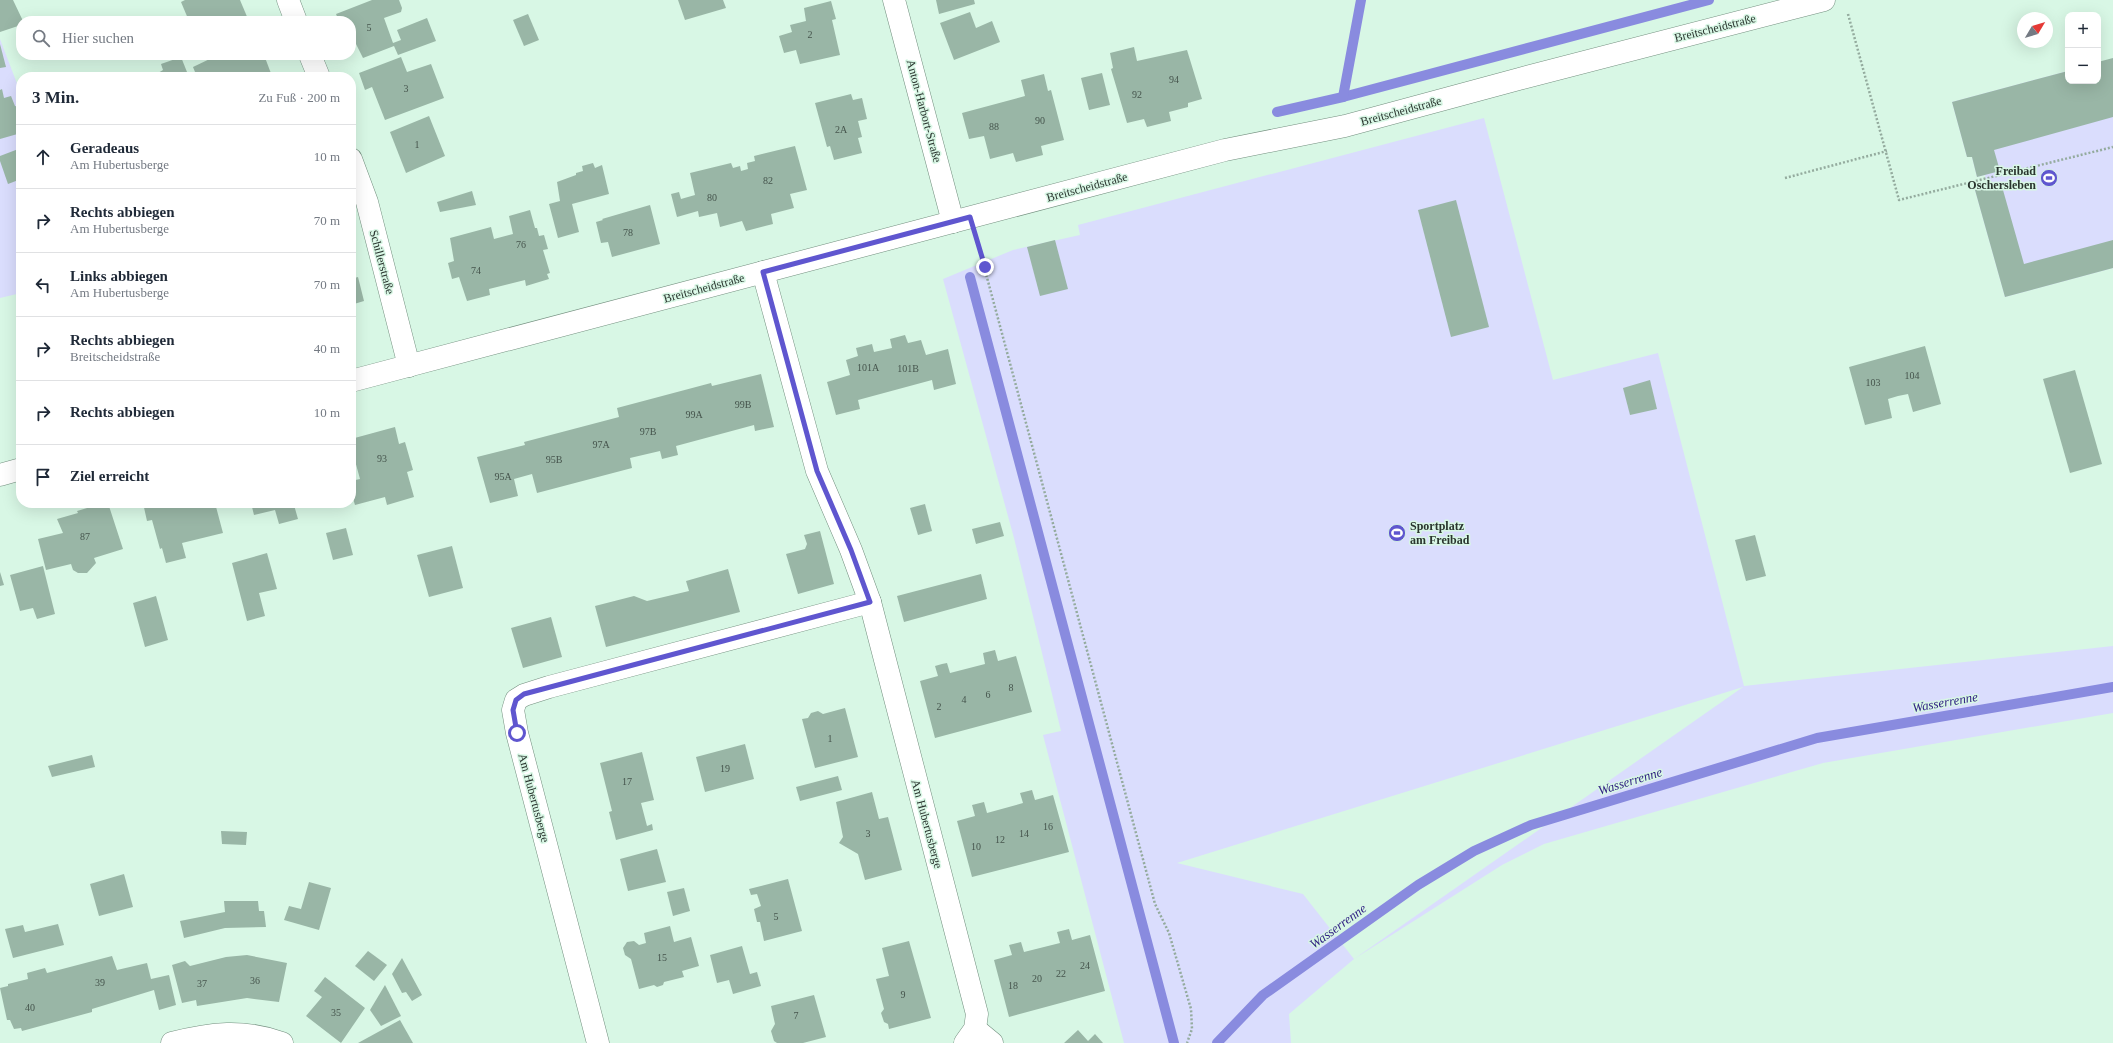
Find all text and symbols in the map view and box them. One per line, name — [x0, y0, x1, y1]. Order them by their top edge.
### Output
street label: Breitscheidstraße — [1673, 11, 1757, 45]
north arrow — [2017, 12, 2053, 48]
map controls — [2065, 12, 2101, 84]
button: + — [2065, 12, 2101, 48]
search box — [16, 16, 356, 60]
house number: 5 — [367, 22, 372, 33]
icon: search — [30, 27, 52, 49]
house number: 2 — [808, 29, 813, 40]
text: Hier suchen — [62, 30, 134, 46]
button: − — [2065, 48, 2101, 84]
street label: Anton-Harbort-Straße — [904, 58, 944, 164]
house number: 94 — [1169, 74, 1179, 85]
house number: 3 — [404, 83, 409, 94]
text: 3 Min. — [32, 88, 79, 107]
house number: 92 — [1132, 89, 1142, 100]
text: Zu Fuß · 200 m — [258, 90, 340, 105]
street label: Breitscheidstraße — [1359, 93, 1443, 129]
house number: 90 — [1035, 115, 1045, 126]
house number: 88 — [989, 121, 999, 132]
house number: 2A — [835, 124, 848, 135]
house number: 1 — [415, 139, 420, 150]
text: Geradeaus — [70, 140, 139, 156]
icon: ahead — [32, 146, 54, 168]
text: 10 m — [314, 149, 340, 164]
text: Am Hubertusberge — [70, 157, 169, 172]
place label: Freibad Oschersleben — [1967, 164, 2036, 192]
sports icon: Freibad Oschersleben — [2039, 168, 2059, 188]
street label: Breitscheidstraße — [1045, 169, 1129, 205]
house number: 82 — [763, 175, 773, 186]
house number: 80 — [707, 192, 717, 203]
text: Rechts abbiegen — [70, 204, 175, 220]
icon: right — [32, 210, 54, 232]
text: 70 m — [314, 213, 340, 228]
text: Am Hubertusberge — [70, 221, 169, 236]
house number: 78 — [623, 227, 633, 238]
street label: Schillerstraße — [367, 228, 397, 296]
house number: 76 — [516, 239, 526, 250]
route end — [976, 258, 994, 276]
house number: 74 — [471, 265, 481, 276]
text: Links abbiegen — [70, 268, 168, 284]
street label: Breitscheidstraße — [662, 270, 746, 306]
icon: left — [32, 274, 54, 296]
text: 70 m — [314, 277, 340, 292]
text: Am Hubertusberge — [70, 285, 169, 300]
text: Rechts abbiegen — [70, 332, 175, 348]
icon: right — [32, 338, 54, 360]
text: 40 m — [314, 341, 340, 356]
text: Breitscheidstraße — [70, 349, 160, 364]
house number: 101A — [857, 362, 880, 373]
house number: 101B — [897, 363, 919, 374]
house number: 104 — [1905, 370, 1920, 381]
house number: 103 — [1866, 377, 1881, 388]
house number: 99B — [735, 399, 752, 410]
icon: right — [32, 402, 54, 424]
text: Rechts abbiegen — [70, 404, 175, 420]
text: 10 m — [314, 405, 340, 420]
house number: 99A — [685, 409, 703, 420]
house number: 97B — [640, 426, 657, 437]
house number: 97A — [592, 439, 610, 450]
house number: 93 — [377, 453, 387, 464]
house number: 95B — [546, 454, 563, 465]
icon: arrive — [32, 466, 54, 488]
text: Ziel erreicht — [70, 468, 149, 484]
house number: 95A — [494, 471, 512, 482]
place label: Sportplatz am Freibad — [1410, 519, 1470, 547]
sports icon: Sportplatz am Freibad — [1387, 523, 1407, 543]
house number: 87 — [80, 531, 90, 542]
house number: 8 — [1009, 682, 1014, 693]
house number: 6 — [986, 689, 991, 700]
water label: Wasserrenne — [1911, 689, 1979, 715]
house number: 4 — [962, 694, 967, 705]
house number: 2 — [937, 701, 942, 712]
route start — [508, 724, 526, 742]
house number: 1 — [828, 733, 833, 744]
street label: Am Hubertusberge — [515, 752, 553, 844]
house number: 19 — [720, 763, 730, 774]
water label: Wasserrenne — [1596, 764, 1664, 798]
house number: 17 — [622, 776, 632, 787]
street label: Am Hubertusberge — [908, 778, 946, 870]
house number: 16 — [1043, 821, 1053, 832]
house number: 3 — [866, 828, 871, 839]
house number: 14 — [1019, 828, 1029, 839]
house number: 12 — [995, 834, 1005, 845]
house number: 10 — [971, 841, 981, 852]
water label: Wasserrenne — [1307, 900, 1369, 952]
house number: 5 — [774, 911, 779, 922]
house number: 15 — [657, 952, 667, 963]
house number: 24 — [1080, 960, 1090, 971]
house number: 22 — [1056, 968, 1066, 979]
house number: 20 — [1032, 973, 1042, 984]
house number: 36 — [250, 975, 260, 986]
house number: 39 — [95, 977, 105, 988]
house number: 37 — [197, 978, 207, 989]
house number: 18 — [1008, 980, 1018, 991]
house number: 9 — [901, 989, 906, 1000]
house number: 40 — [25, 1002, 35, 1013]
house number: 35 — [331, 1007, 341, 1018]
house number: 7 — [794, 1010, 799, 1021]

